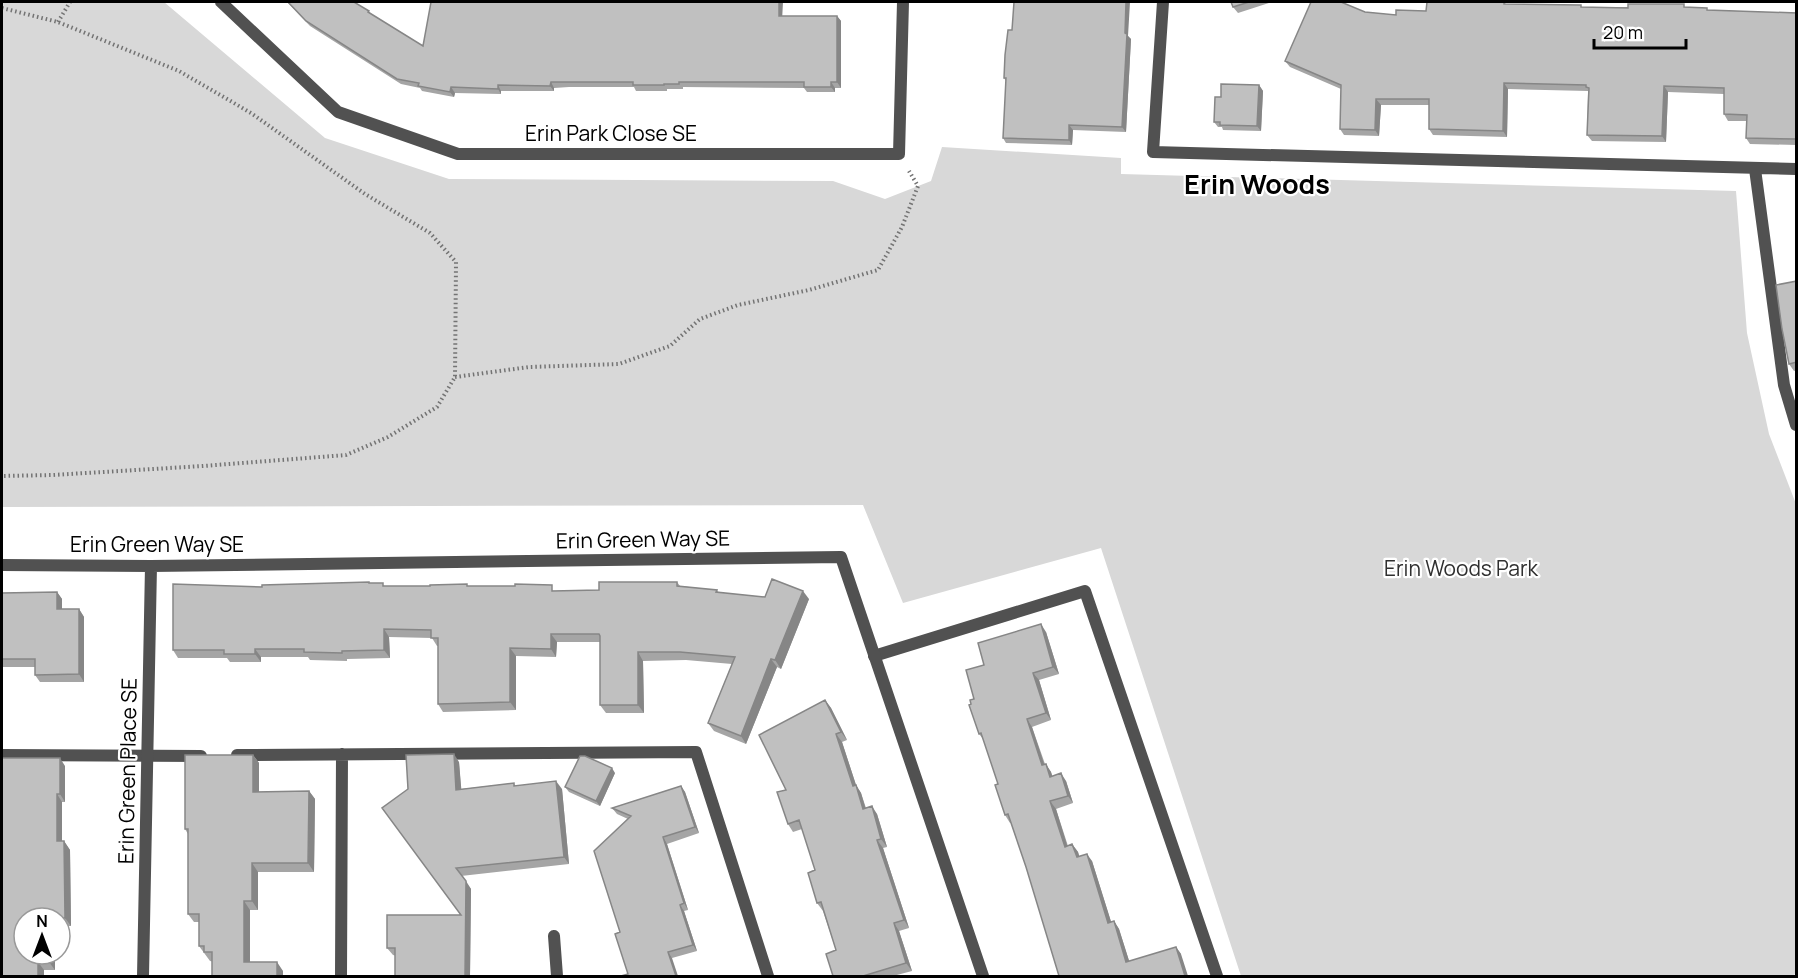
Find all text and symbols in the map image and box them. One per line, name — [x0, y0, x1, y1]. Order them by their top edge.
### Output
scale bar — [1594, 12, 1686, 50]
text: 20 m — [1603, 20, 1643, 44]
street label: Erin Park Close SE — [525, 119, 697, 147]
district label: Erin Woods — [1184, 165, 1330, 202]
street label: Erin Green Way SE — [556, 523, 730, 555]
street label: Erin Green Way SE — [70, 530, 244, 558]
park label: Erin Woods Park — [1384, 554, 1539, 582]
street label: Erin Green Place SE — [111, 678, 143, 864]
north arrow — [12, 906, 72, 966]
text: N — [36, 910, 48, 932]

